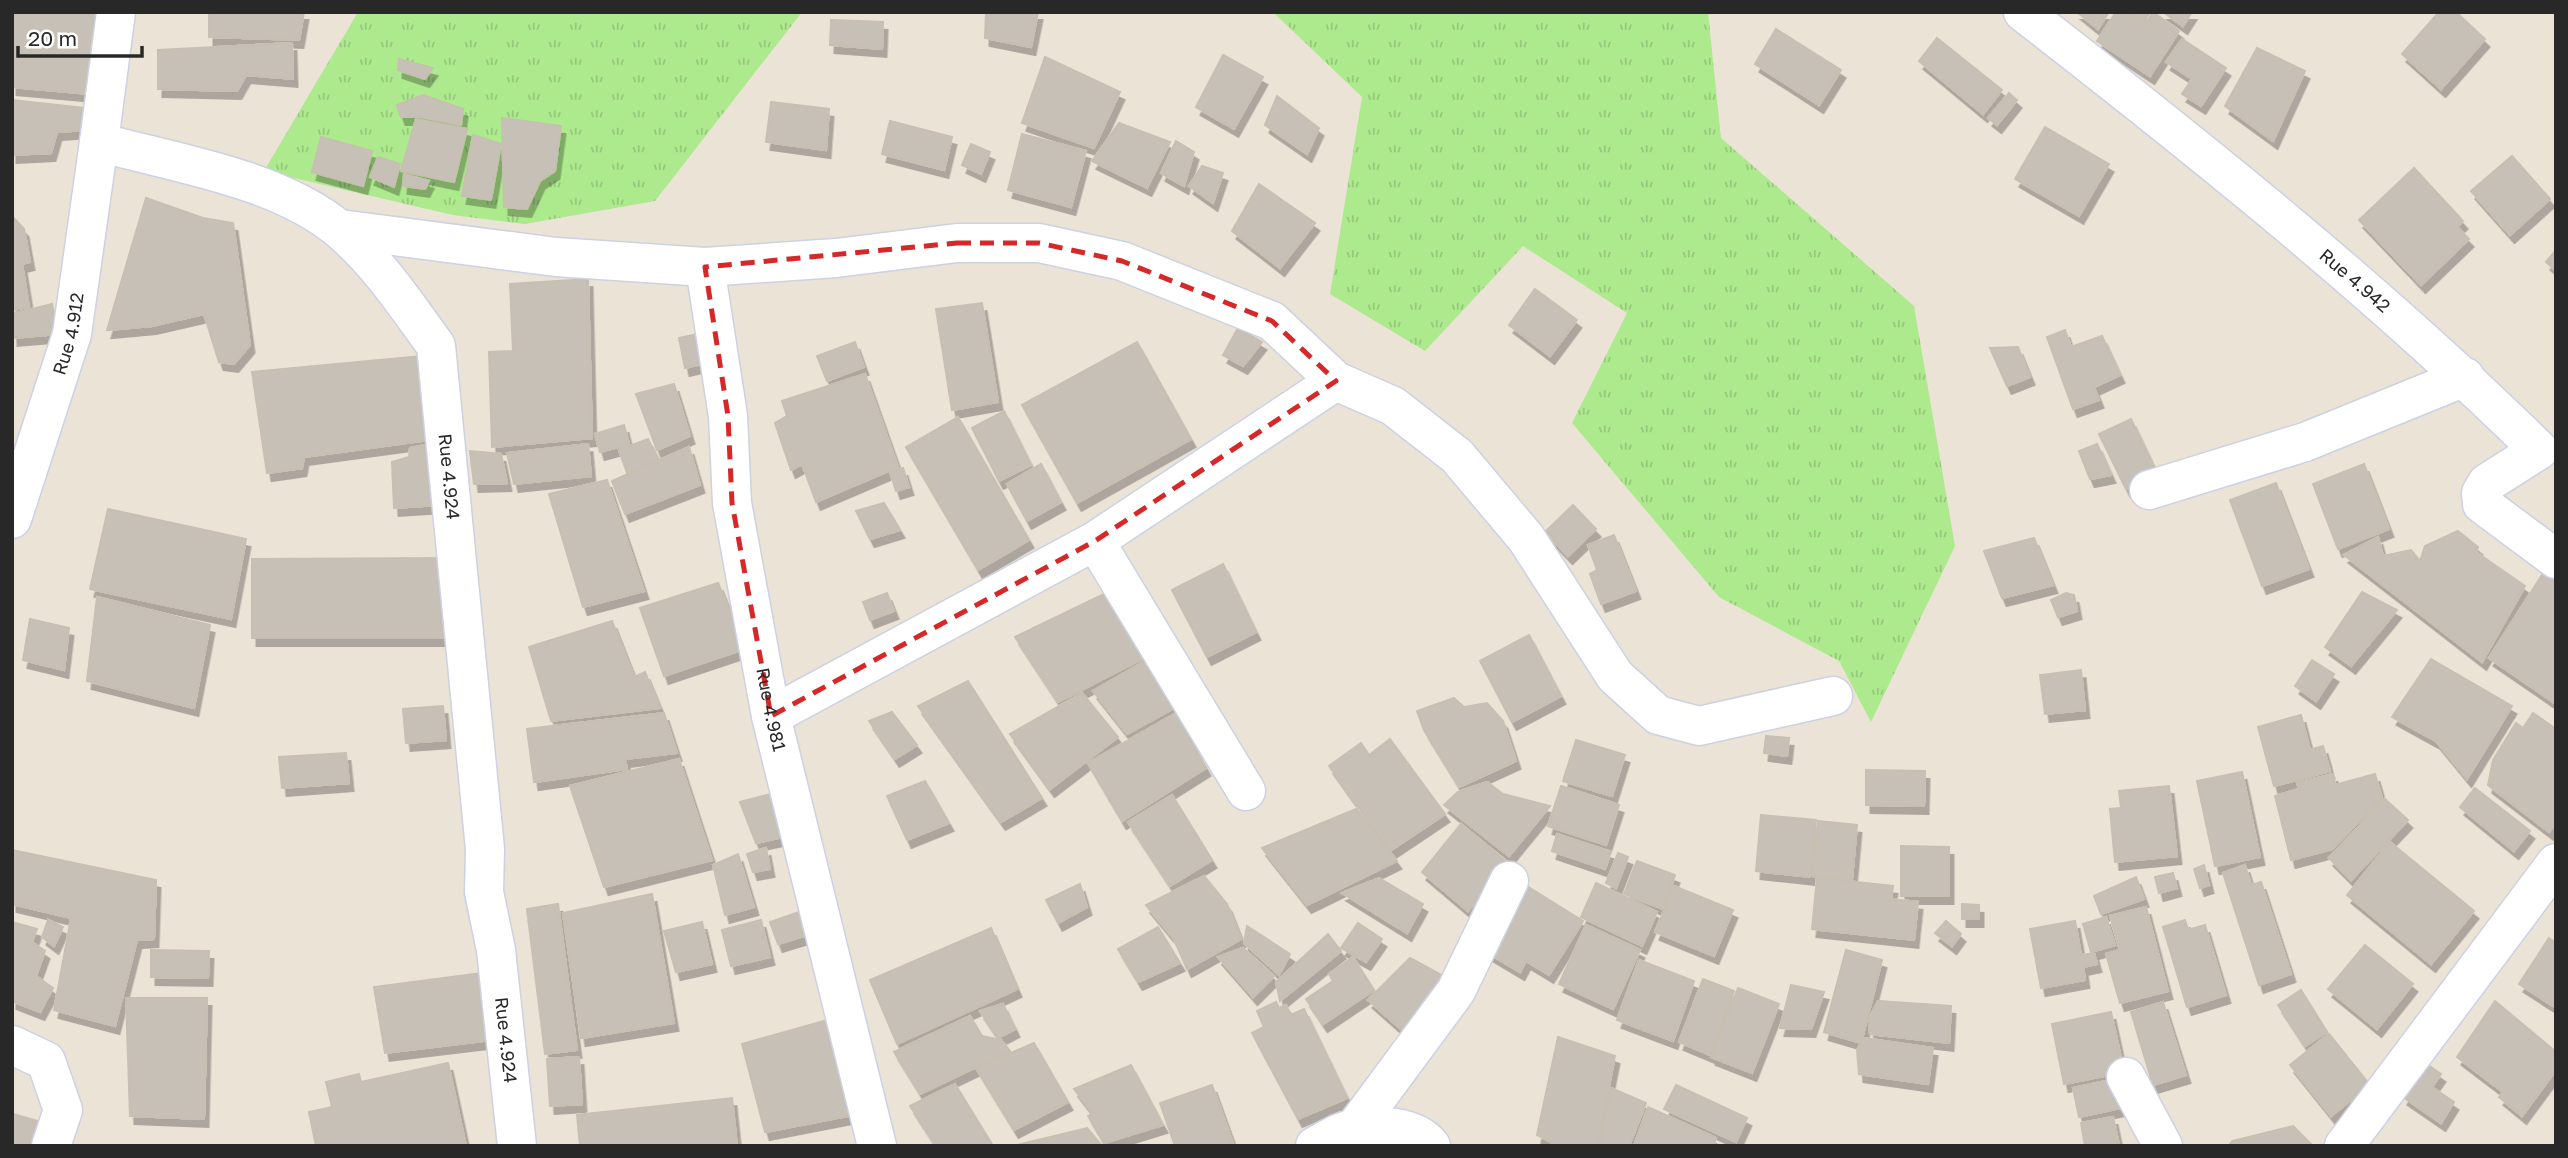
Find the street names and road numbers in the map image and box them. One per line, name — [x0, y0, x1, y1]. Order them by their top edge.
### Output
street label: Rue 4.942 — [2315, 244, 2395, 317]
street label: Rue 4.912 — [47, 291, 88, 378]
street label: Rue 4.924 — [435, 432, 465, 521]
street label: Rue 4.981 — [752, 666, 791, 754]
street label: Rue 4.924 — [491, 996, 522, 1084]

